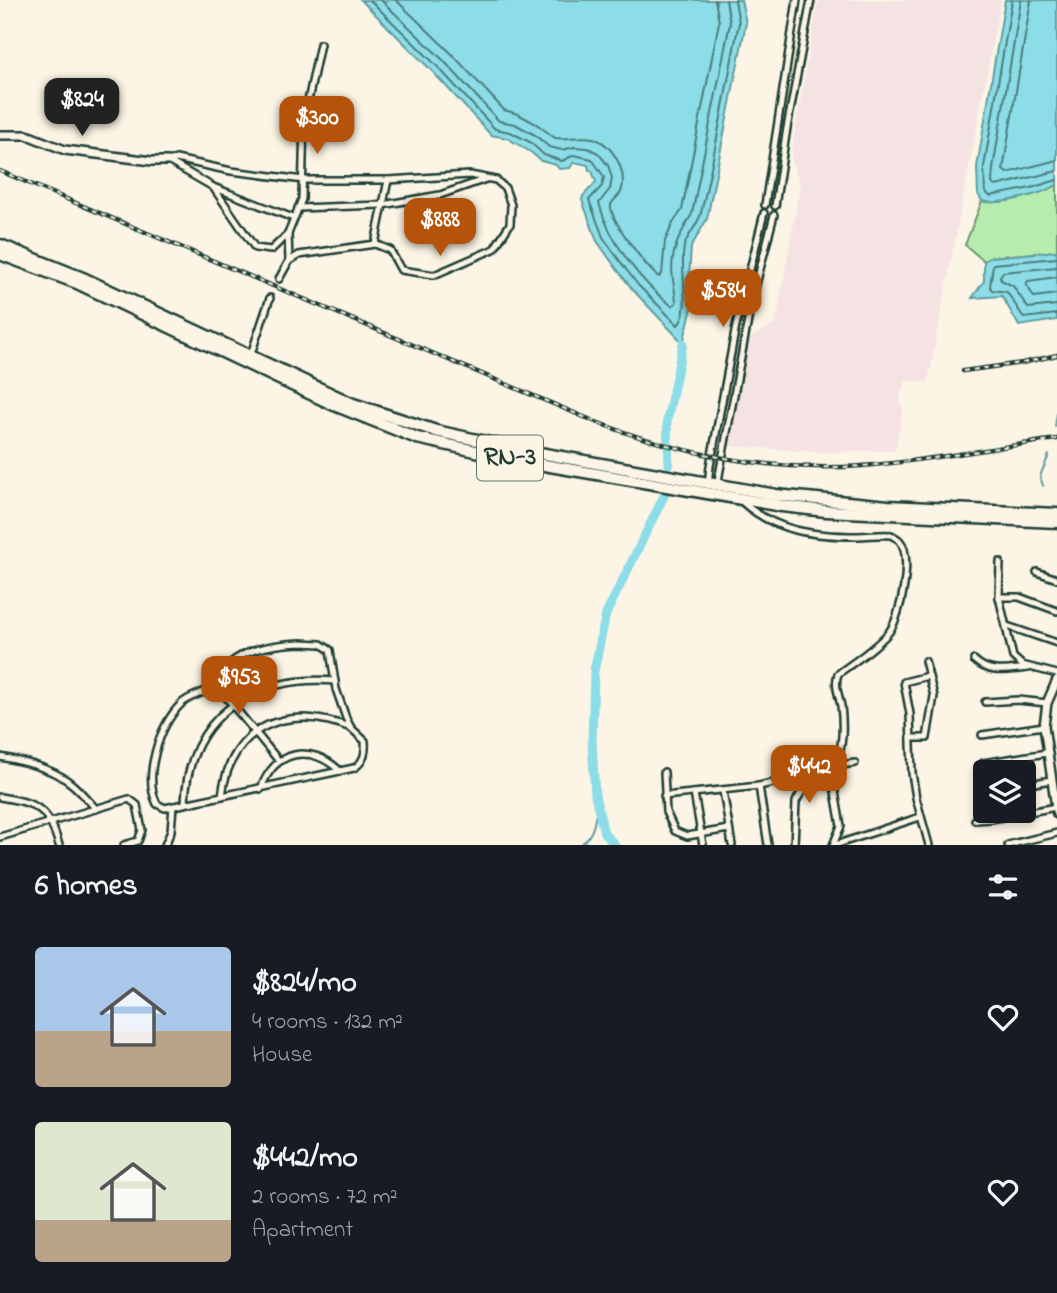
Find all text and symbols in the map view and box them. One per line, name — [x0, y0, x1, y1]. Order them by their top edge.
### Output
pin: $824 — [41, 78, 123, 138]
text: $824 — [60, 84, 104, 117]
pin: $300 — [276, 96, 358, 156]
text: $300 — [295, 102, 339, 135]
pin: $888 — [399, 198, 481, 258]
text: $888 — [420, 204, 460, 237]
pin: $584 — [682, 270, 764, 329]
text: $584 — [700, 275, 746, 308]
road number: RN-3 — [477, 436, 543, 480]
pin: $953 — [198, 656, 280, 716]
text: $953 — [217, 662, 261, 695]
pin: $442 — [768, 746, 850, 805]
text: $442 — [787, 751, 831, 784]
map controls — [973, 760, 1036, 823]
button: layers — [973, 760, 1036, 823]
text: 6 homes — [35, 865, 138, 909]
icon: filters — [984, 868, 1022, 906]
text: $824/mo — [252, 962, 357, 1006]
icon: home — [91, 975, 175, 1059]
icon: heart — [984, 998, 1022, 1036]
text: 4 rooms · 132 m² — [252, 1006, 403, 1039]
text: House — [252, 1039, 312, 1072]
text: $442/mo — [252, 1137, 358, 1181]
icon: home — [91, 1150, 175, 1234]
icon: heart — [984, 1173, 1022, 1211]
text: 2 rooms · 72 m² — [252, 1181, 398, 1214]
text: Apartment — [252, 1214, 353, 1247]

